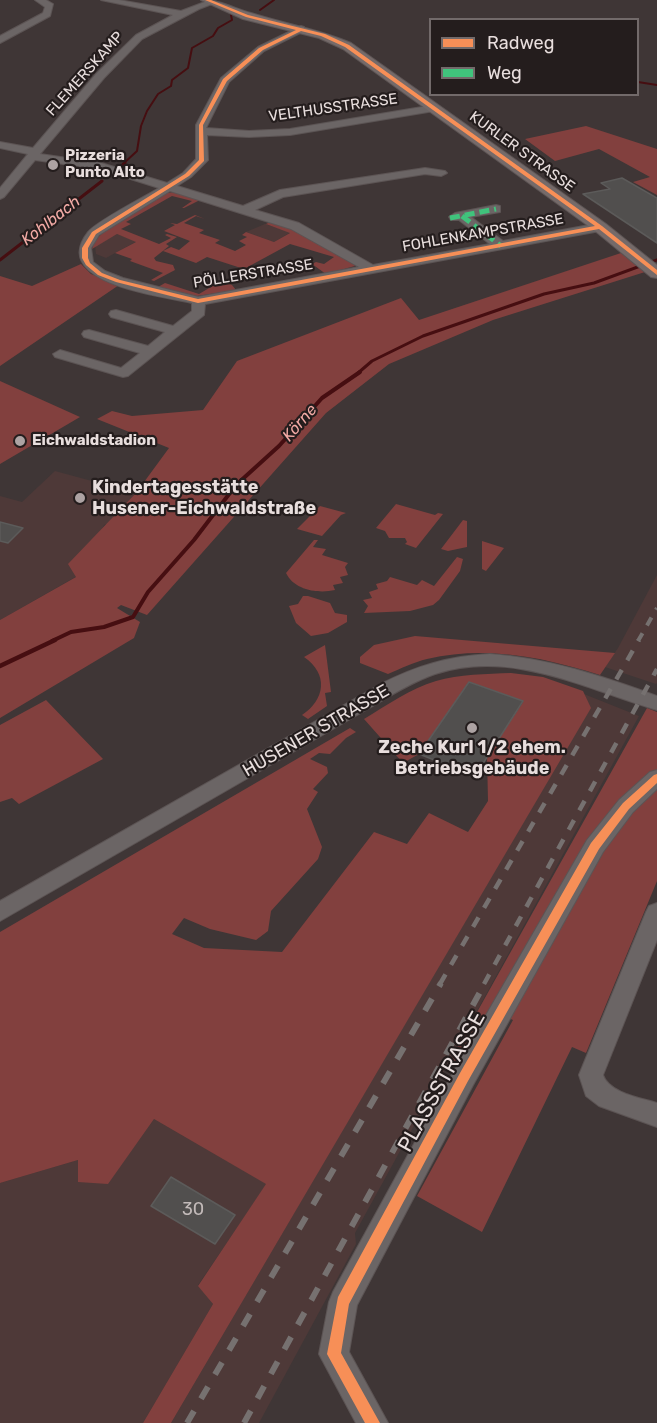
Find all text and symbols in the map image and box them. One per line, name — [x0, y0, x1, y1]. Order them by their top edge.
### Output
legend — [429, 18, 639, 96]
street label: FLEMERSKAMP — [42, 28, 128, 120]
text: Radweg — [487, 32, 554, 54]
text: Weg — [487, 62, 522, 84]
street label: VELTHUSSTRASSE — [267, 90, 399, 126]
street label: KURLER STRASSE — [466, 108, 578, 196]
place label: Pizzeria Punto Alto — [65, 147, 145, 182]
marker: Pizzeria Punto Alto — [46, 158, 60, 172]
water label: Kohlbach — [18, 192, 84, 250]
street label: FOHLENKAMPSTRASSE — [401, 210, 565, 256]
street label: PÖLLERSTRASSE — [192, 256, 314, 292]
water label: Körne — [279, 401, 321, 445]
place label: Eichwaldstadion — [32, 432, 156, 450]
marker: Eichwaldstadion — [13, 434, 27, 448]
place label: Kindertagesstätte Husener-Eichwaldstraße — [92, 477, 316, 520]
marker: Kindertagesstätte Husener-Eichwaldstraße — [73, 491, 87, 505]
street label: HUSENER STRASSE — [239, 680, 393, 782]
marker: Zeche Kurl 1/2 ehem. Betriebsgebäude — [465, 721, 479, 735]
place label: Zeche Kurl 1/2 ehem. Betriebsgebäude — [378, 737, 566, 780]
street label: PLASSSTRASSE — [393, 1007, 491, 1157]
house number: 30 — [182, 1199, 204, 1221]

